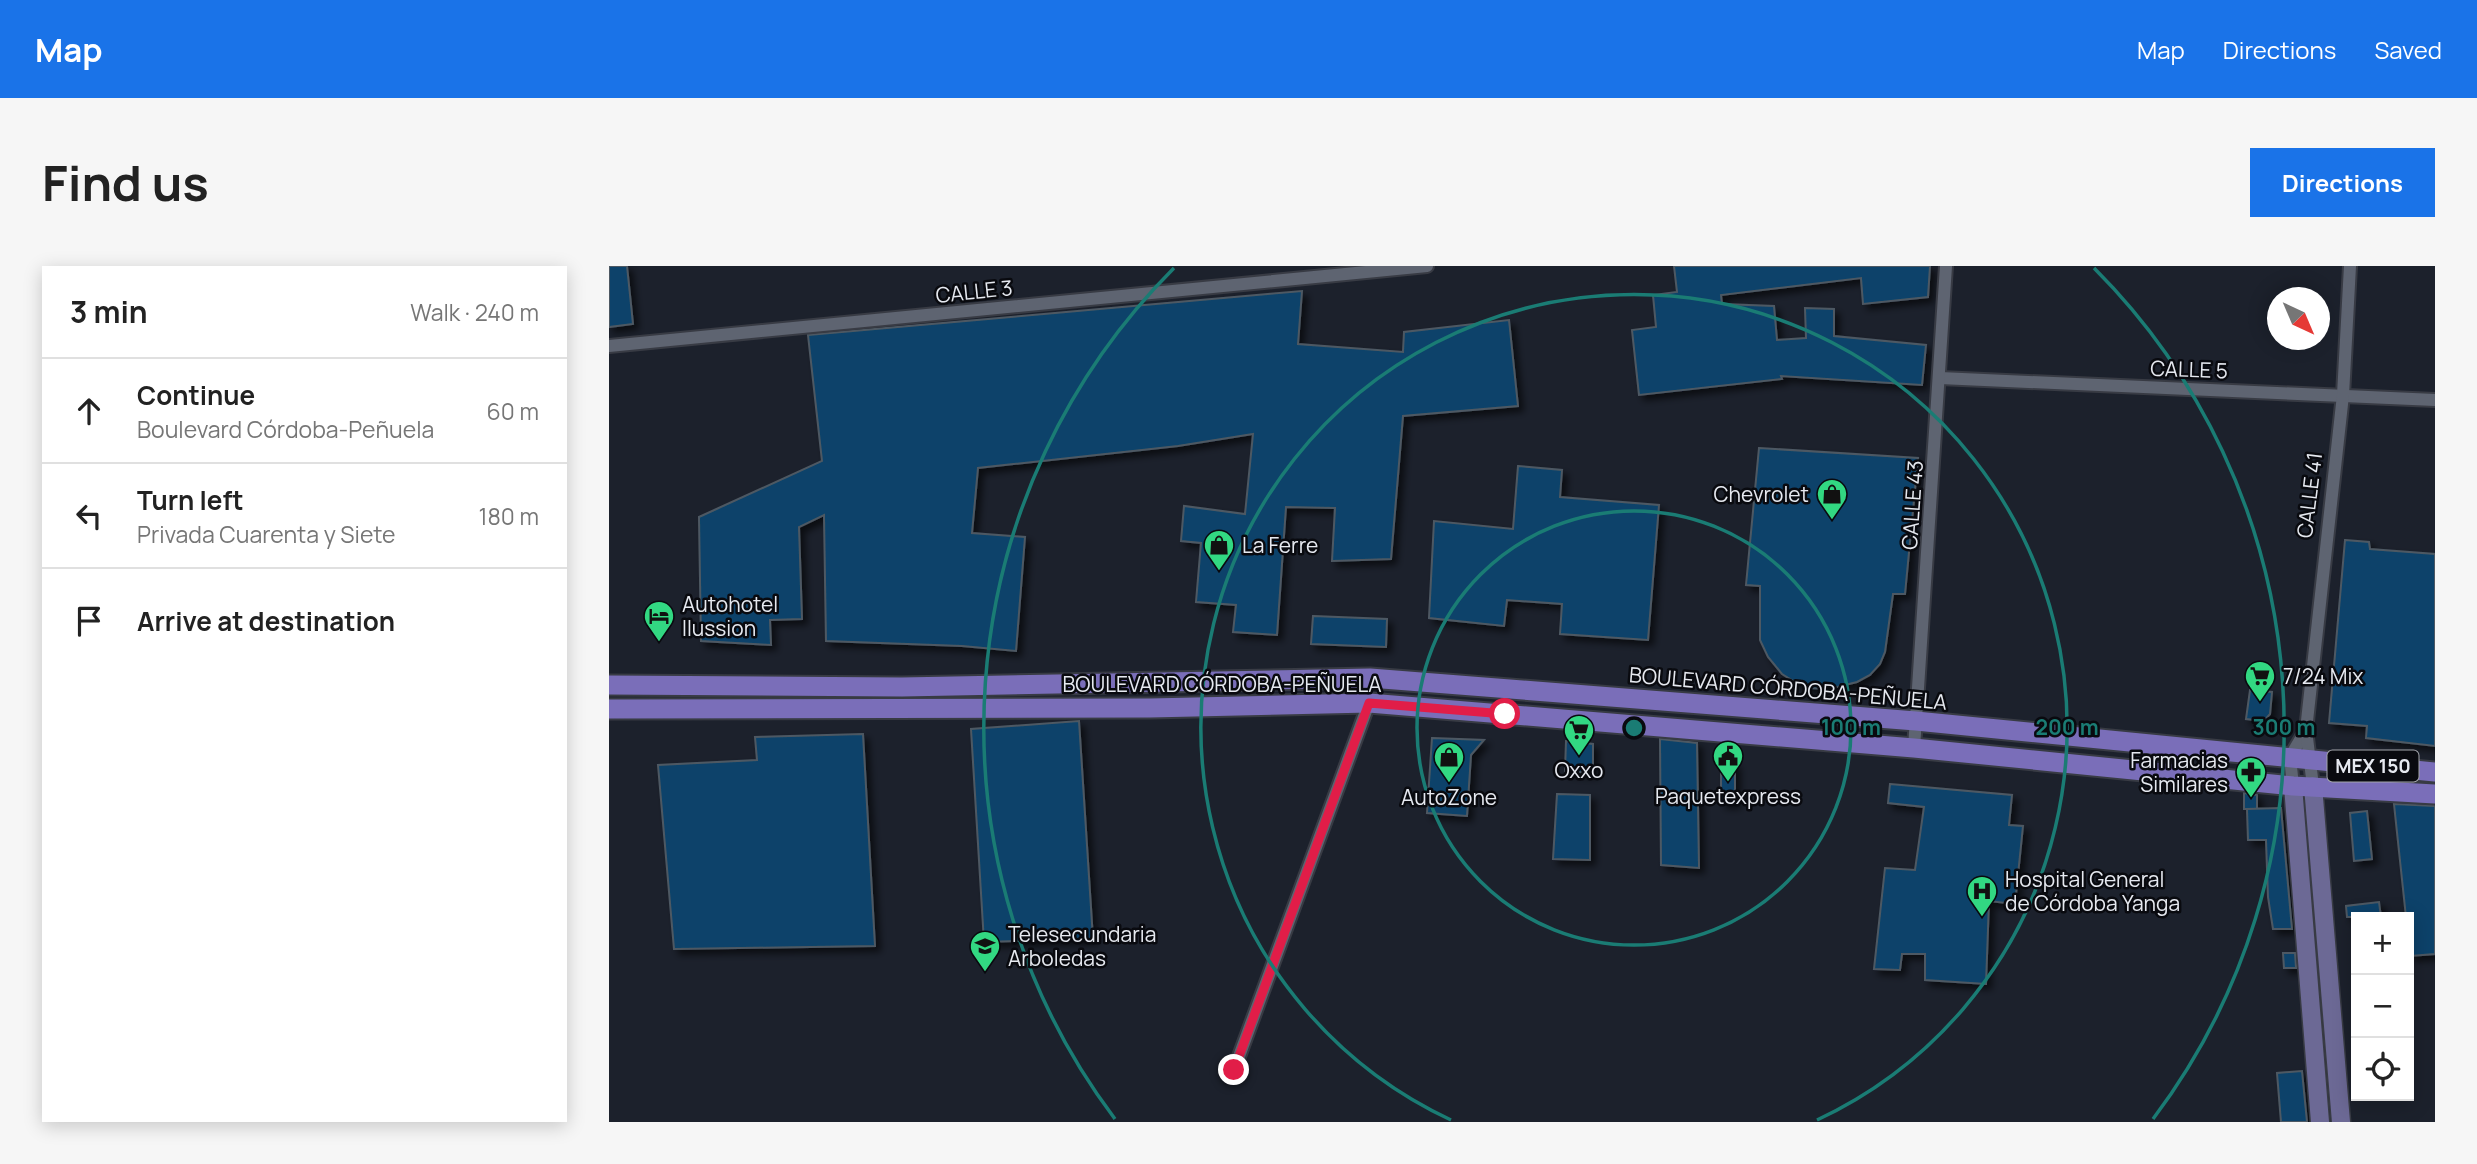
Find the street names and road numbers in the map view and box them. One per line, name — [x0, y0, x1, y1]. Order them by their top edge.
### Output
street label: CALLE 3 — [934, 273, 1014, 309]
street label: CALLE 5 — [2150, 354, 2228, 384]
street label: CALLE 41 — [2290, 451, 2328, 539]
street label: CALLE 43 — [1895, 459, 1929, 551]
street label: BOULEVARD CÓRDOBA-PEÑUELA — [1628, 660, 1948, 716]
street label: BOULEVARD CÓRDOBA-PEÑUELA — [1062, 670, 1382, 698]
road number: MEX 150 — [2327, 751, 2419, 782]

